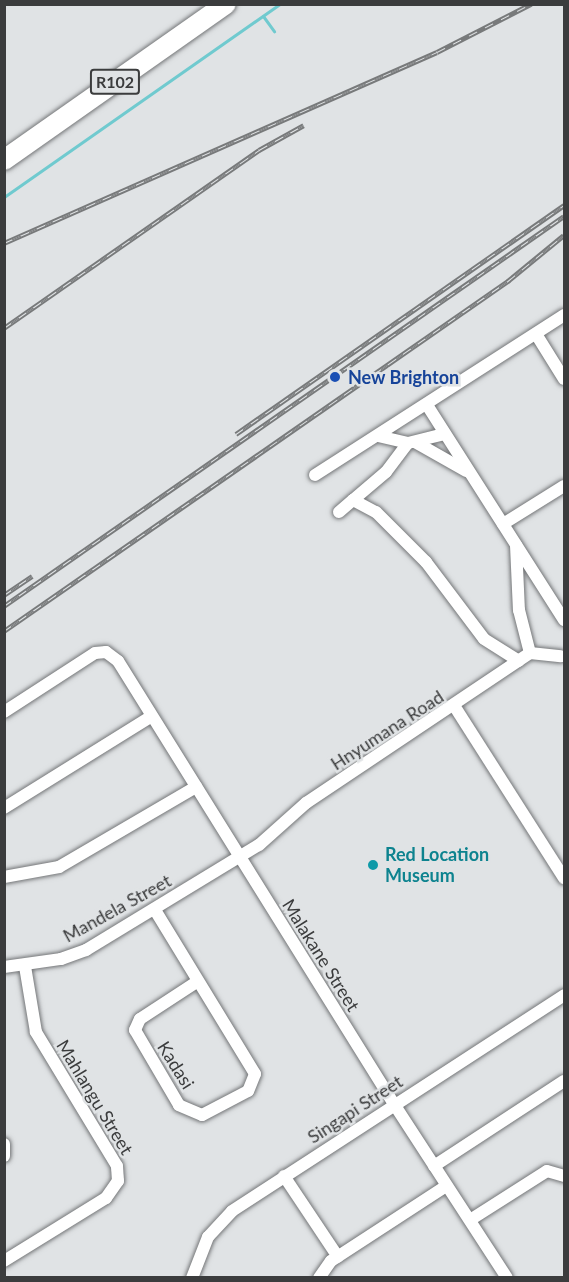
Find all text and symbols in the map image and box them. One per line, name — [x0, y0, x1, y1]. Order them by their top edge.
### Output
road number: R102 — [90, 69, 140, 95]
place label: New Brighton — [348, 366, 460, 388]
marker: New Brighton — [326, 368, 344, 386]
street label: Hnyumana Road — [327, 686, 447, 774]
place label: Red Location Museum — [385, 844, 489, 886]
marker: Red Location Museum — [366, 858, 380, 872]
street label: Mandela Street — [59, 869, 175, 947]
street label: Malakane Street — [278, 895, 364, 1015]
street label: Mahlangu Street — [52, 1036, 138, 1158]
street label: Kadasi — [153, 1037, 199, 1093]
street label: Singapi Street — [304, 1070, 406, 1148]

